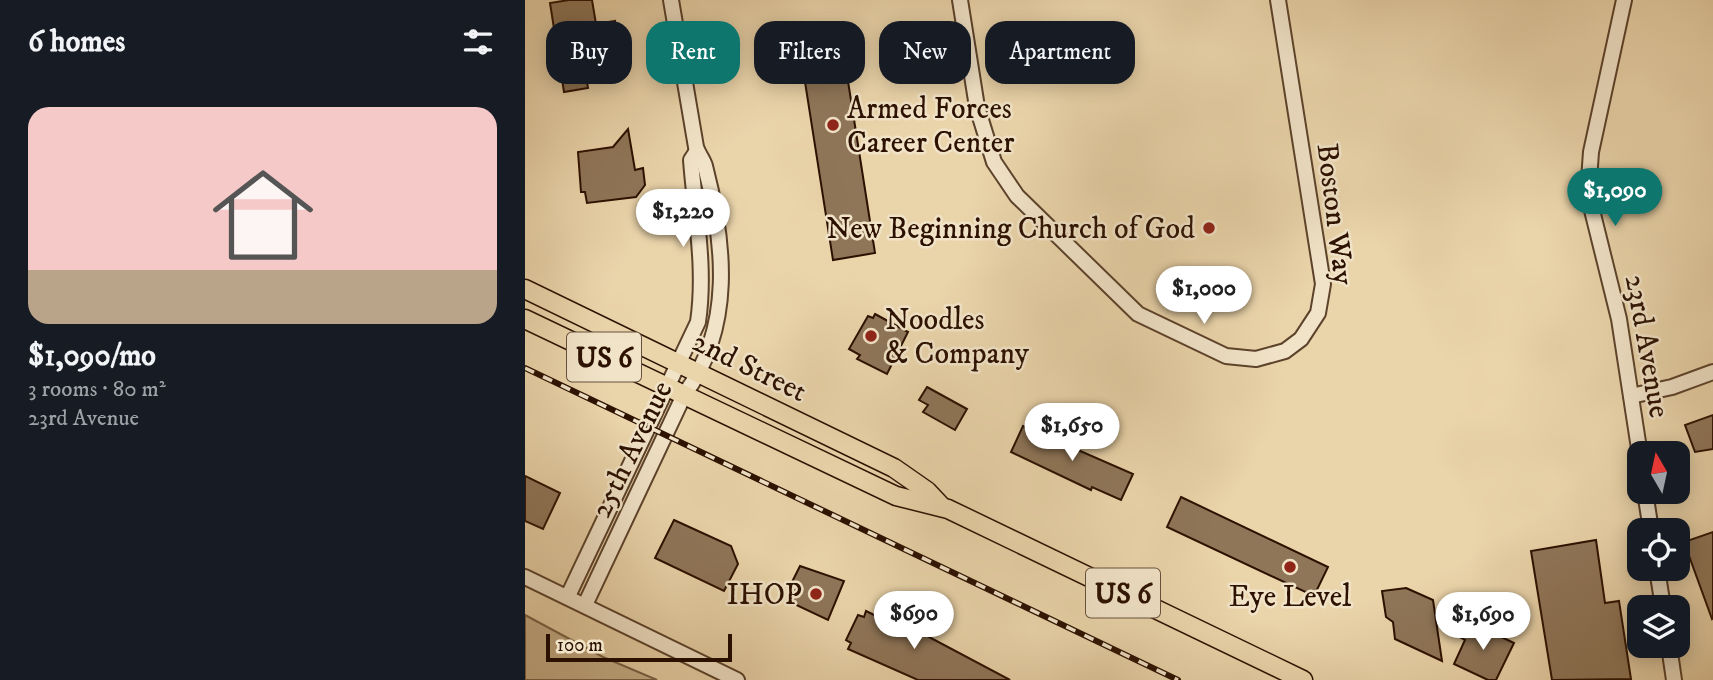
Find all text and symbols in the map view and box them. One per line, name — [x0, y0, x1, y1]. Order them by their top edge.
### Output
chip: Buy — [546, 21, 632, 84]
chip: Rent — [646, 21, 740, 84]
chip: Filters — [754, 21, 865, 84]
chip: New — [879, 21, 971, 84]
chip: Apartment — [985, 21, 1135, 84]
icon: filters — [459, 23, 497, 61]
text: 6 homes — [28, 24, 125, 61]
place label: Armed Forces Career Center — [847, 91, 1014, 162]
marker: Armed Forces Career Center — [825, 117, 841, 133]
street label: Boston Way — [1307, 141, 1362, 288]
icon: home — [200, 152, 326, 278]
pin: $1,090 — [1558, 168, 1672, 228]
text: $1,090 — [1583, 176, 1647, 205]
pin: $1,220 — [626, 190, 740, 249]
text: $1,220 — [652, 197, 714, 226]
place label: New Beginning Church of God — [826, 211, 1195, 248]
marker: New Beginning Church of God — [1201, 220, 1217, 236]
pin: $1,000 — [1147, 266, 1261, 326]
street label: 23rd Avenue — [1616, 272, 1677, 421]
text: $1,000 — [1172, 274, 1236, 303]
place label: Noodles & Company — [885, 302, 1030, 373]
street label: 2nd Street — [686, 324, 813, 411]
marker: Noodles & Company — [863, 328, 879, 344]
road number: US 6 — [567, 332, 641, 382]
text: $1,090/mo — [28, 338, 156, 375]
text: 3 rooms · 80 m² — [28, 375, 166, 404]
street label: 25th Avenue — [583, 375, 681, 524]
text: 23rd Avenue — [28, 404, 139, 433]
pin: $1,650 — [1015, 404, 1129, 463]
text: $1,650 — [1041, 411, 1103, 440]
north arrow — [1627, 441, 1691, 504]
map controls — [1627, 441, 1690, 658]
button: locate — [1627, 518, 1690, 581]
marker: Eye Level — [1282, 559, 1298, 575]
road number: US 6 — [1086, 568, 1160, 618]
place label: IHOP — [726, 577, 802, 614]
place label: Eye Level — [1229, 579, 1351, 616]
marker: IHOP — [808, 586, 824, 602]
pin: $690 — [873, 592, 955, 651]
pin: $1,690 — [1426, 592, 1540, 652]
button: layers — [1627, 595, 1690, 658]
text: $690 — [890, 599, 938, 628]
text: $1,690 — [1451, 600, 1515, 629]
scale bar — [546, 631, 731, 663]
text: 100 m — [557, 634, 603, 657]

